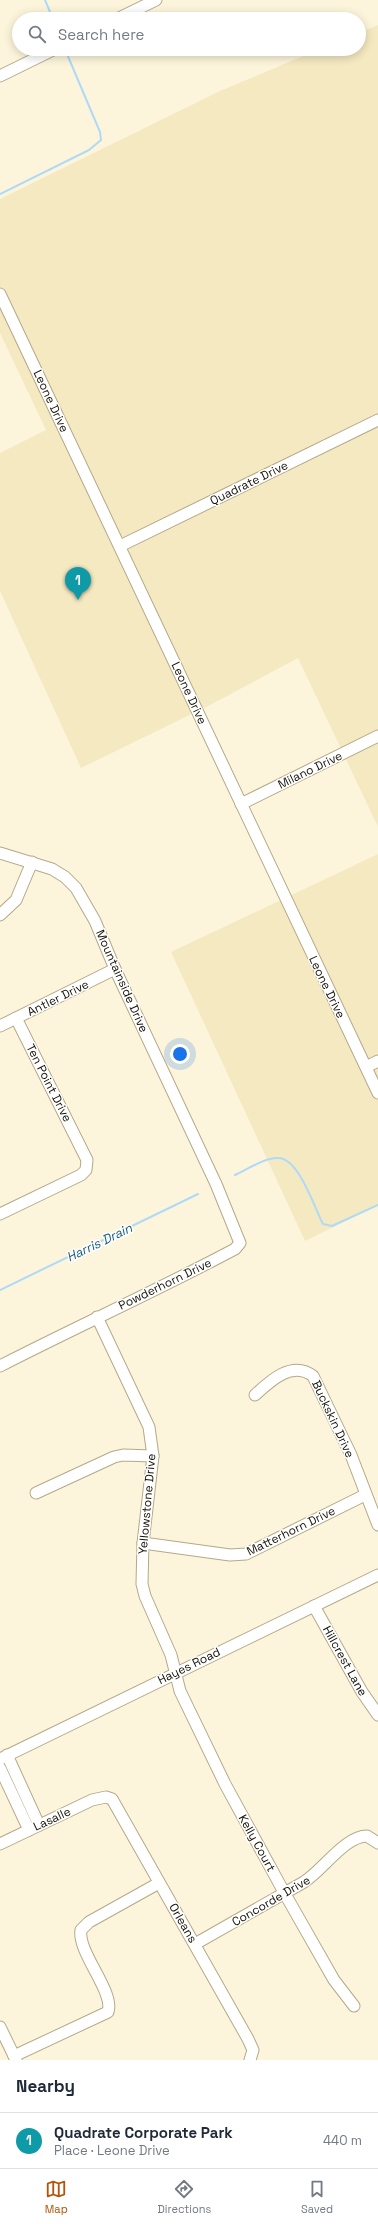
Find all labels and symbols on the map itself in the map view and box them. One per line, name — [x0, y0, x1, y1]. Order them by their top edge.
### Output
street label: Leone Drive — [30, 367, 72, 435]
street label: Quadrate Drive — [207, 457, 291, 509]
pin: 1 — [65, 567, 91, 600]
street label: Leone Drive — [168, 659, 210, 727]
street label: Milano Drive — [275, 748, 345, 792]
street label: Mountainside Drive — [92, 927, 152, 1035]
street label: Leone Drive — [305, 953, 349, 1021]
street label: Antler Drive — [25, 976, 91, 1020]
street label: Ten Point Drive — [23, 1041, 75, 1125]
your location — [170, 1044, 190, 1064]
water label: Harris Drain — [64, 1219, 136, 1266]
street label: Powderhorn Drive — [116, 1255, 214, 1313]
street label: Buckskin Drive — [308, 1378, 358, 1460]
street label: Yellowstone Drive — [135, 1453, 159, 1555]
street label: Matterhorn Drive — [244, 1503, 338, 1559]
street label: Hillcrest Lane — [319, 1623, 371, 1699]
street label: Hayes Road — [155, 1644, 223, 1688]
street label: Lasalle — [31, 1803, 73, 1835]
street label: Kelly Court — [235, 1812, 279, 1874]
street label: Concorde Drive — [229, 1872, 313, 1930]
street label: Orleans — [165, 1900, 201, 1946]

